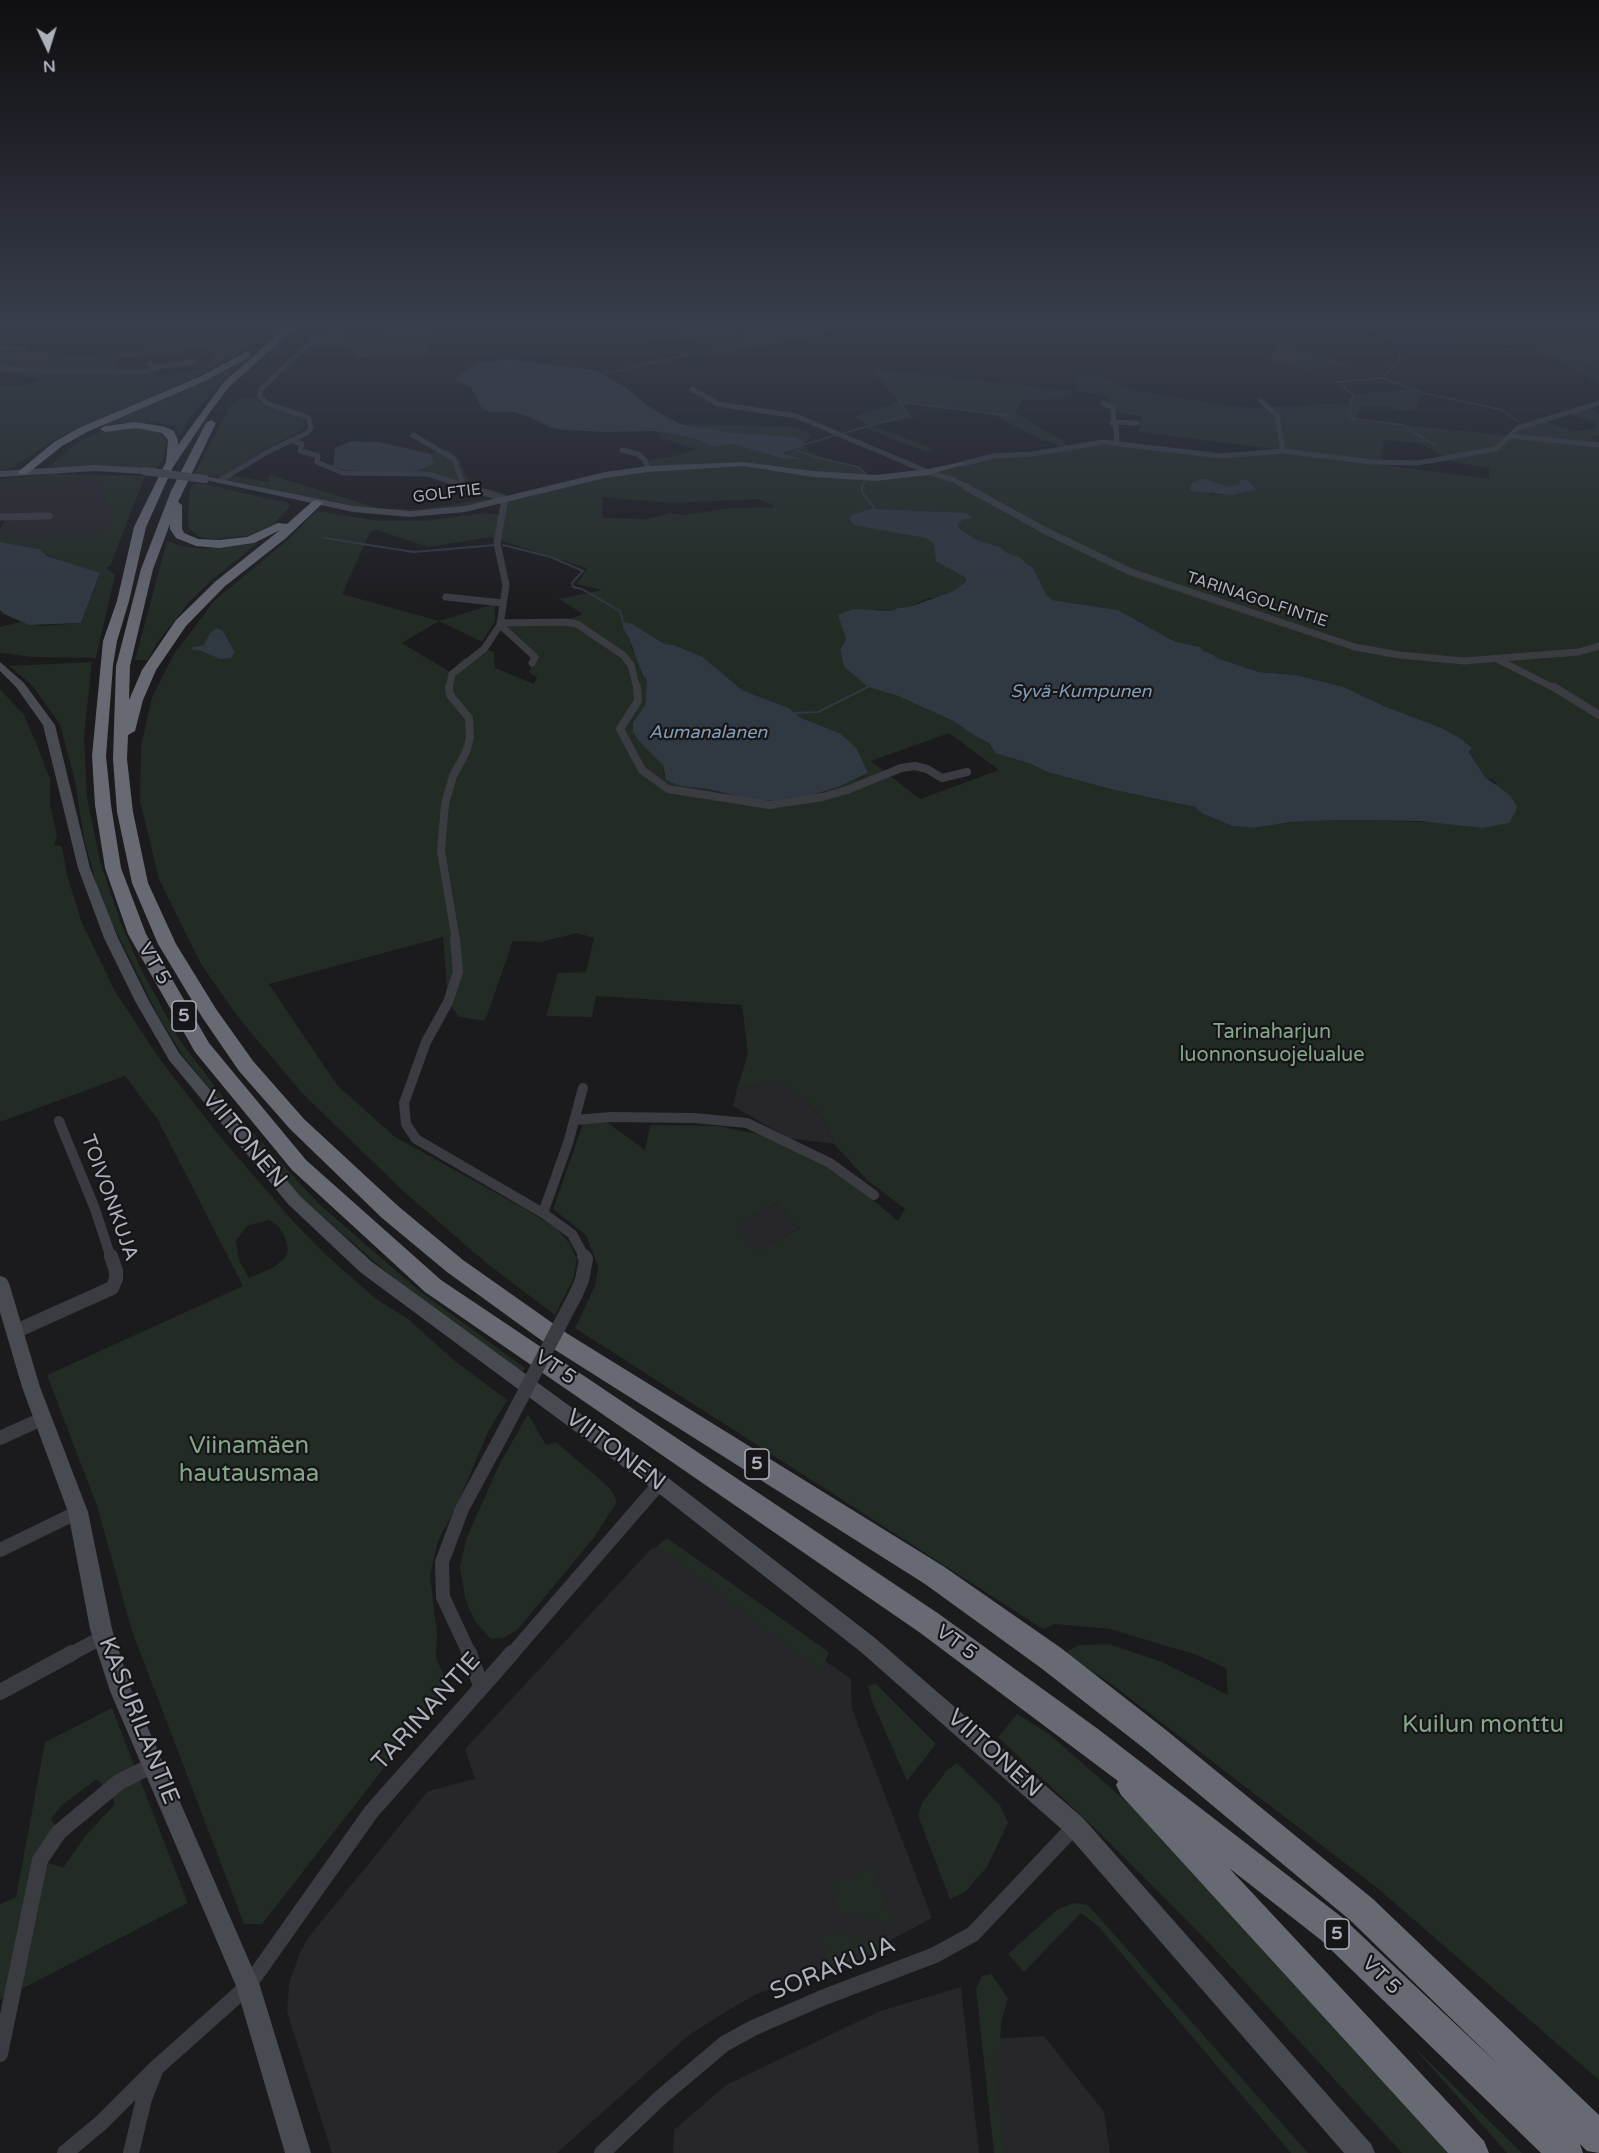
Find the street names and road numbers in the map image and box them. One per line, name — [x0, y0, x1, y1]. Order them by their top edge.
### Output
street label: GOLFTIE — [412, 480, 482, 508]
street label: TARINAGOLFINTIE — [1184, 568, 1330, 632]
street label: VT 5 — [132, 939, 176, 989]
road number: 5 — [172, 1001, 196, 1031]
street label: VIITONEN — [195, 1086, 293, 1194]
street label: TOIVONKUJA — [75, 1132, 143, 1264]
street label: VT 5 — [530, 1346, 580, 1390]
street label: VIITONEN — [559, 1404, 671, 1498]
road number: 5 — [745, 1449, 769, 1479]
street label: VT 5 — [931, 1620, 981, 1666]
street label: KASURILANTIE — [91, 1633, 185, 1809]
street label: TARINANTIE — [367, 1647, 487, 1777]
street label: VIITONEN — [941, 1704, 1047, 1804]
road number: 5 — [1325, 1919, 1349, 1949]
street label: SORAKUJA — [766, 1931, 900, 2007]
street label: VT 5 — [1357, 1952, 1405, 2000]

